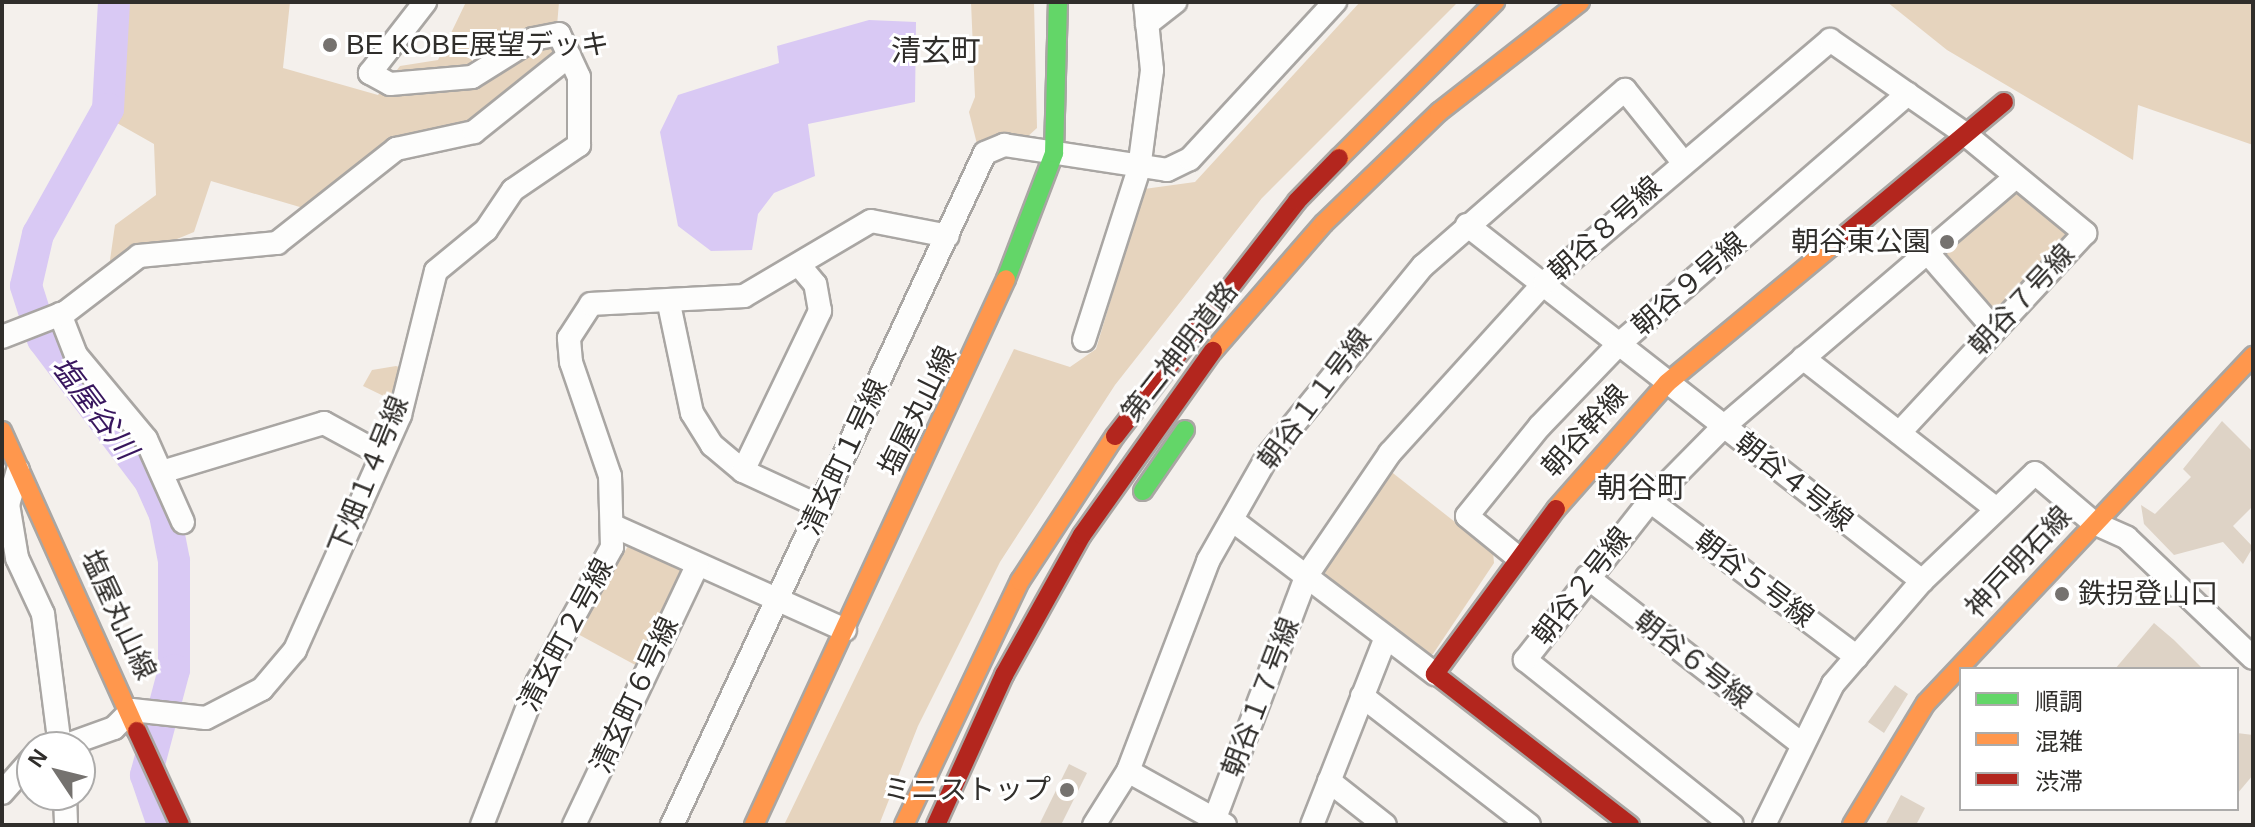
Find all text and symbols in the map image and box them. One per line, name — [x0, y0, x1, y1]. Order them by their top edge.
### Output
place label: BE KOBE展望デッキ — [346, 28, 609, 62]
district label: 清玄町 — [891, 33, 981, 69]
marker: BE KOBE展望デッキ — [321, 36, 339, 54]
street label: 朝谷８号線 — [1542, 170, 1668, 288]
street label: 朝谷９号線 — [1625, 225, 1753, 343]
place label: 朝谷東公園 — [1791, 225, 1931, 259]
marker: 朝谷東公園 — [1938, 233, 1956, 251]
street label: 朝谷７号線 — [1962, 237, 2082, 363]
street label: 第二神明道路 — [1115, 275, 1245, 429]
street label: 朝谷１１号線 — [1251, 322, 1379, 476]
street label: 塩屋丸山線 — [872, 341, 964, 481]
water label: 塩屋谷川 — [44, 349, 144, 467]
street label: 清玄町１号線 — [793, 374, 895, 540]
street label: 朝谷幹線 — [1535, 378, 1635, 484]
street label: 下畑１４号線 — [322, 391, 416, 559]
street label: 朝谷４号線 — [1728, 426, 1860, 538]
district label: 朝谷町 — [1597, 470, 1687, 506]
street label: 神戸明石線 — [1959, 499, 2079, 625]
street label: 朝谷２号線 — [1526, 520, 1638, 652]
street label: 朝谷５号線 — [1688, 523, 1820, 635]
street label: 塩屋丸山線 — [73, 544, 163, 686]
street label: 清玄町２号線 — [512, 553, 620, 717]
place label: 鉄拐登山口 — [2078, 577, 2218, 611]
marker: 鉄拐登山口 — [2053, 585, 2071, 603]
street label: 朝谷６号線 — [1627, 604, 1759, 716]
street label: 清玄町６号線 — [584, 612, 686, 778]
street label: 朝谷１７号線 — [1215, 613, 1307, 781]
legend — [1959, 667, 2239, 811]
text: 順調 — [2035, 688, 2083, 715]
text: 混雑 — [2035, 728, 2083, 755]
north arrow — [16, 731, 96, 811]
text: N — [23, 744, 52, 772]
text: 渋滞 — [2035, 768, 2083, 795]
place label: ミニストップ — [883, 773, 1051, 807]
marker: ミニストップ — [1058, 781, 1076, 799]

